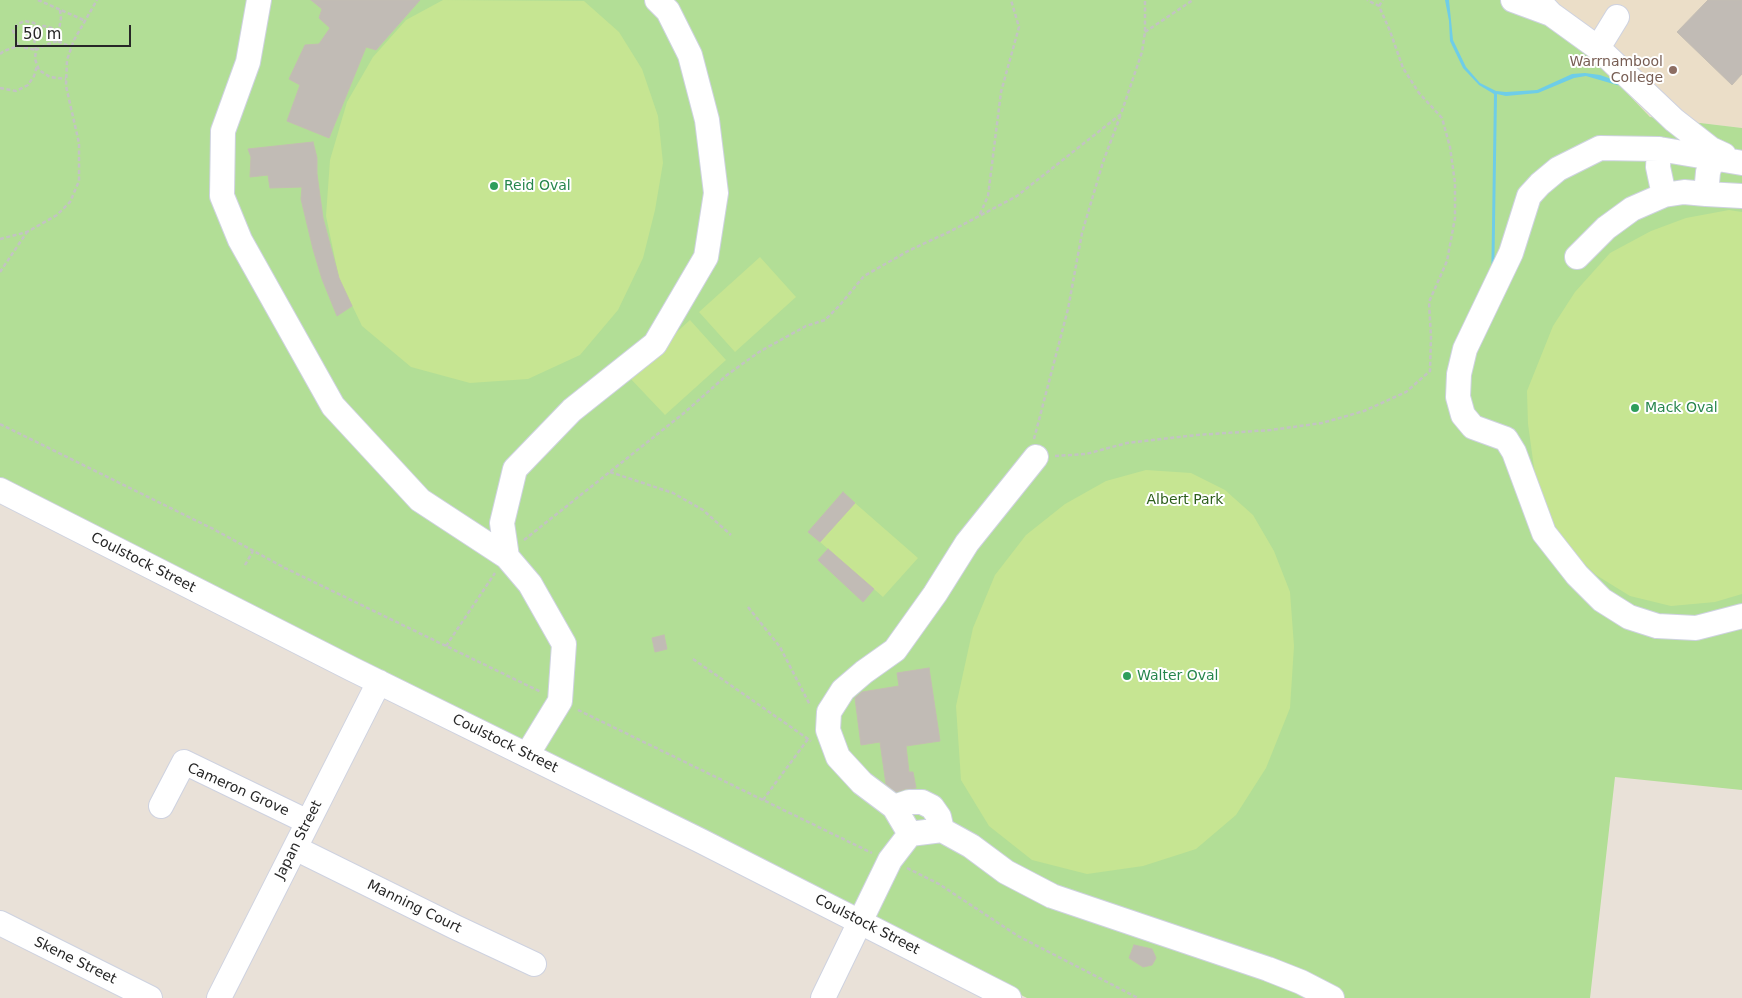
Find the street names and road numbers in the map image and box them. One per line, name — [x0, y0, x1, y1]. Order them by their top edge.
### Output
street label: Coulstock Street — [88, 529, 198, 597]
street label: Coulstock Street — [450, 711, 560, 777]
street label: Cameron Grove — [184, 760, 292, 820]
street label: Japan Street — [272, 798, 326, 882]
street label: Manning Court — [364, 877, 464, 937]
street label: Coulstock Street — [812, 891, 922, 959]
street label: Skene Street — [31, 934, 119, 988]

